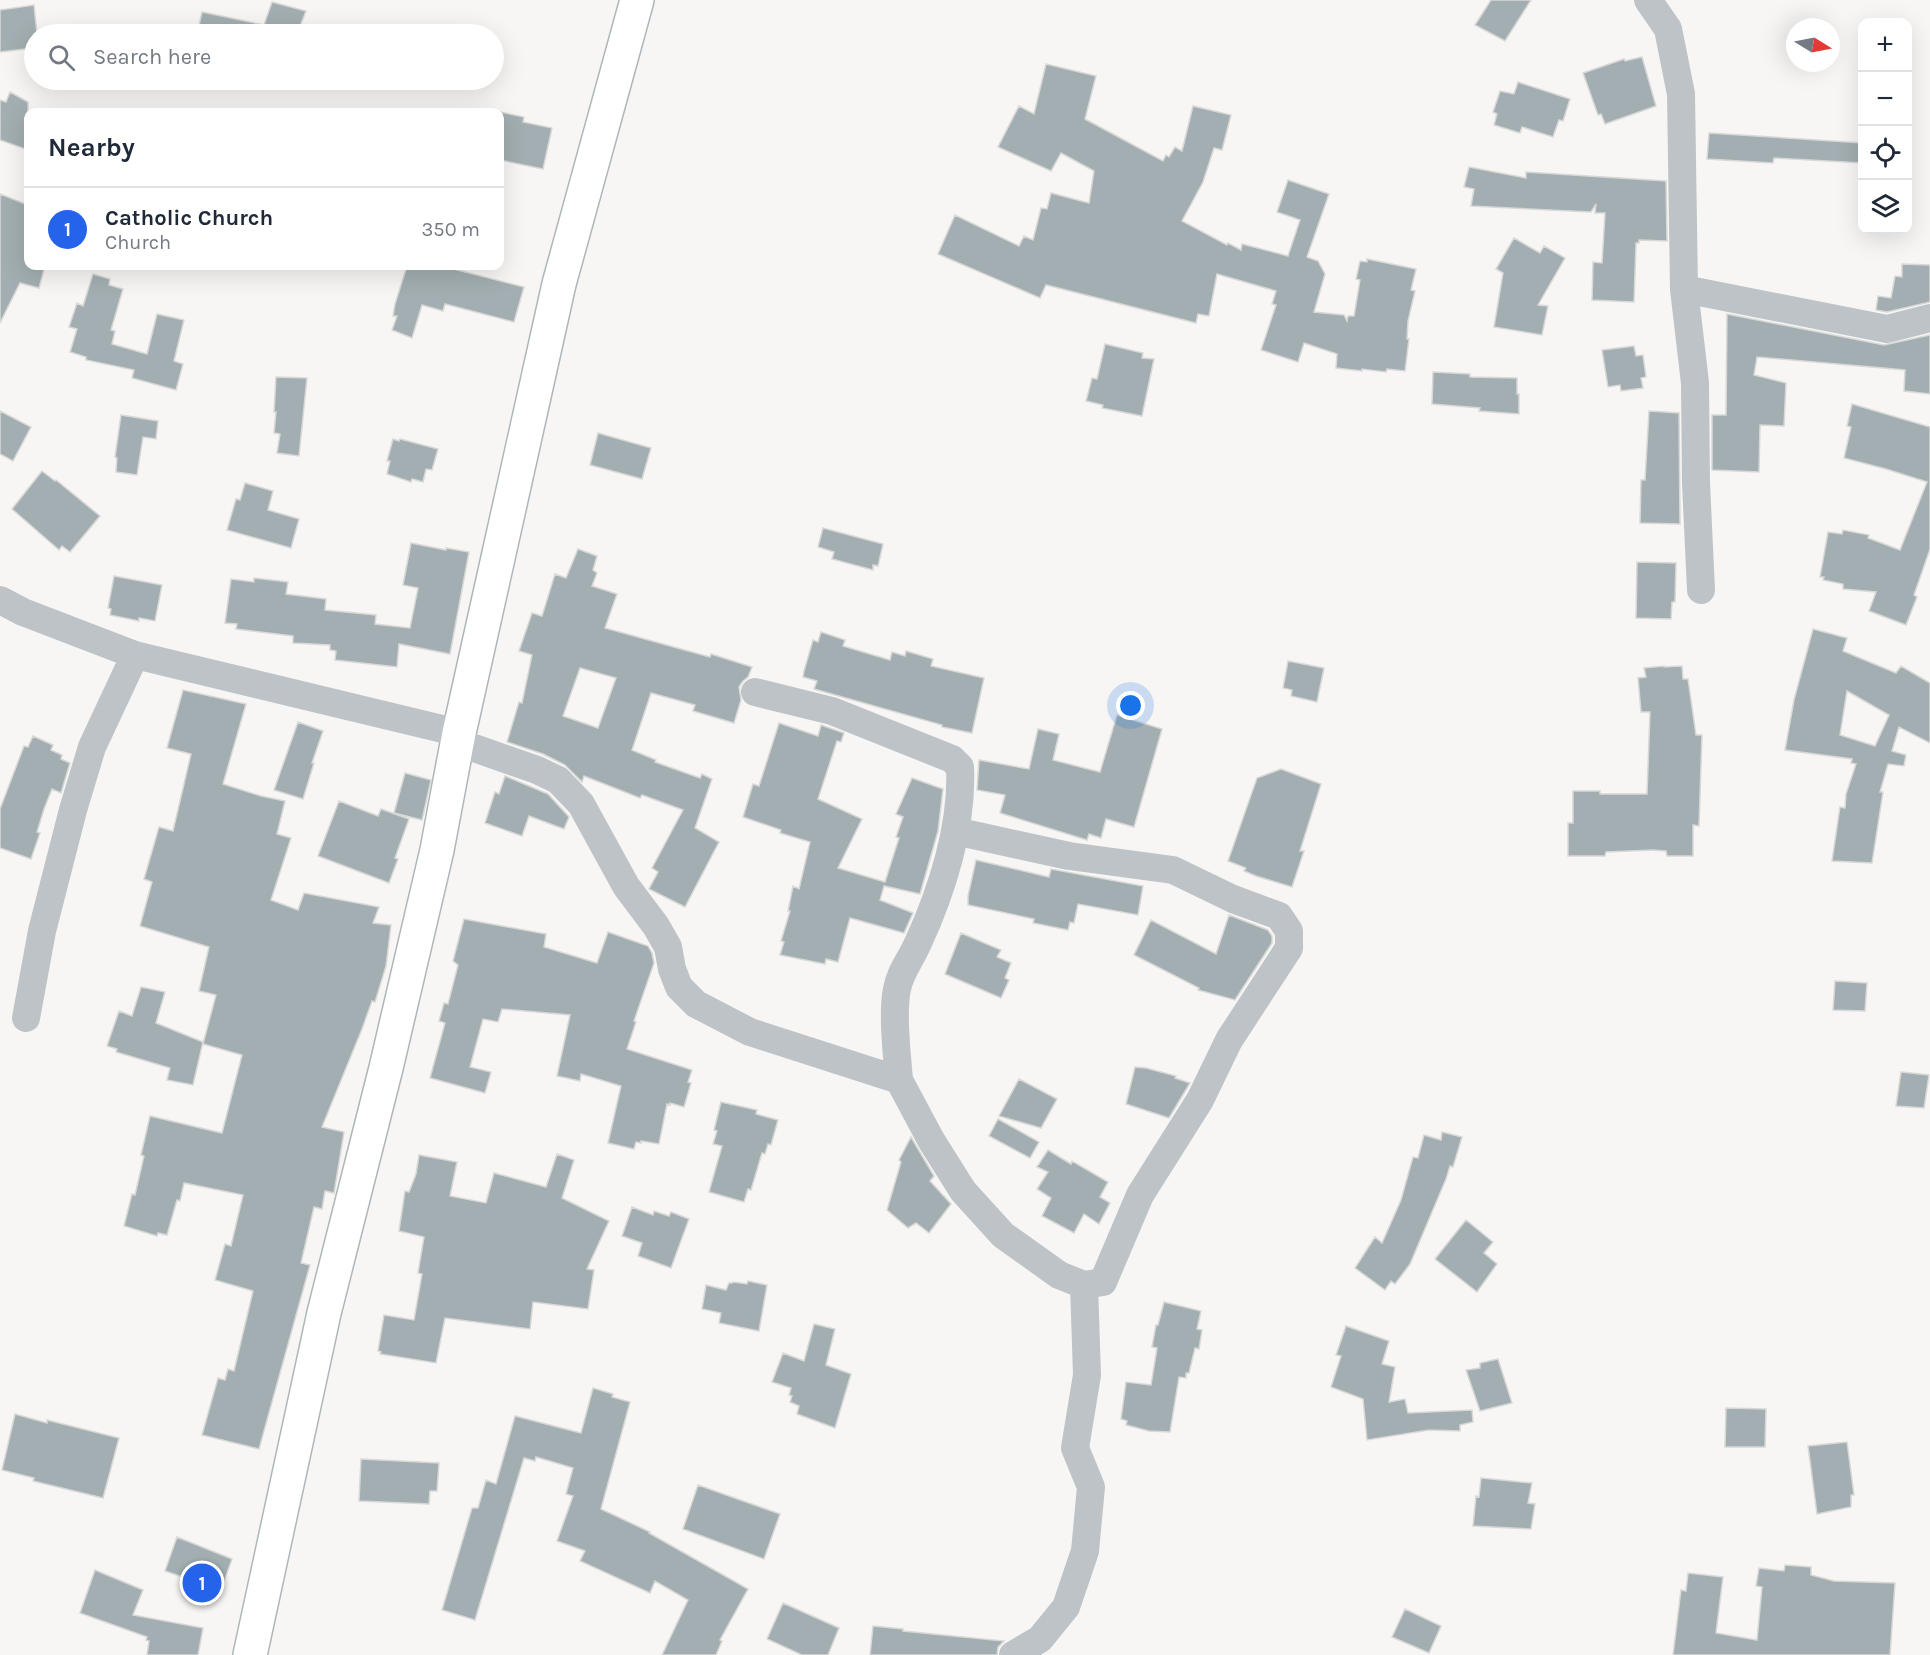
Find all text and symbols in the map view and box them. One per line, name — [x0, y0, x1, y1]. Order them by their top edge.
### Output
north arrow — [1786, 18, 1840, 72]
map controls — [1858, 18, 1912, 234]
button: + — [1858, 18, 1912, 72]
search box — [24, 24, 504, 90]
icon: search — [45, 41, 78, 74]
text: Search here — [93, 44, 211, 70]
button: − — [1858, 72, 1912, 126]
button: locate — [1858, 126, 1912, 180]
text: Nearby — [48, 132, 135, 163]
button: layers — [1858, 180, 1912, 234]
text: Catholic Church — [105, 205, 273, 231]
text: 1 — [64, 218, 71, 241]
text: 350 m — [422, 218, 480, 241]
text: Church — [105, 231, 171, 254]
your location — [1116, 691, 1145, 720]
pin: 1 — [182, 1560, 222, 1606]

